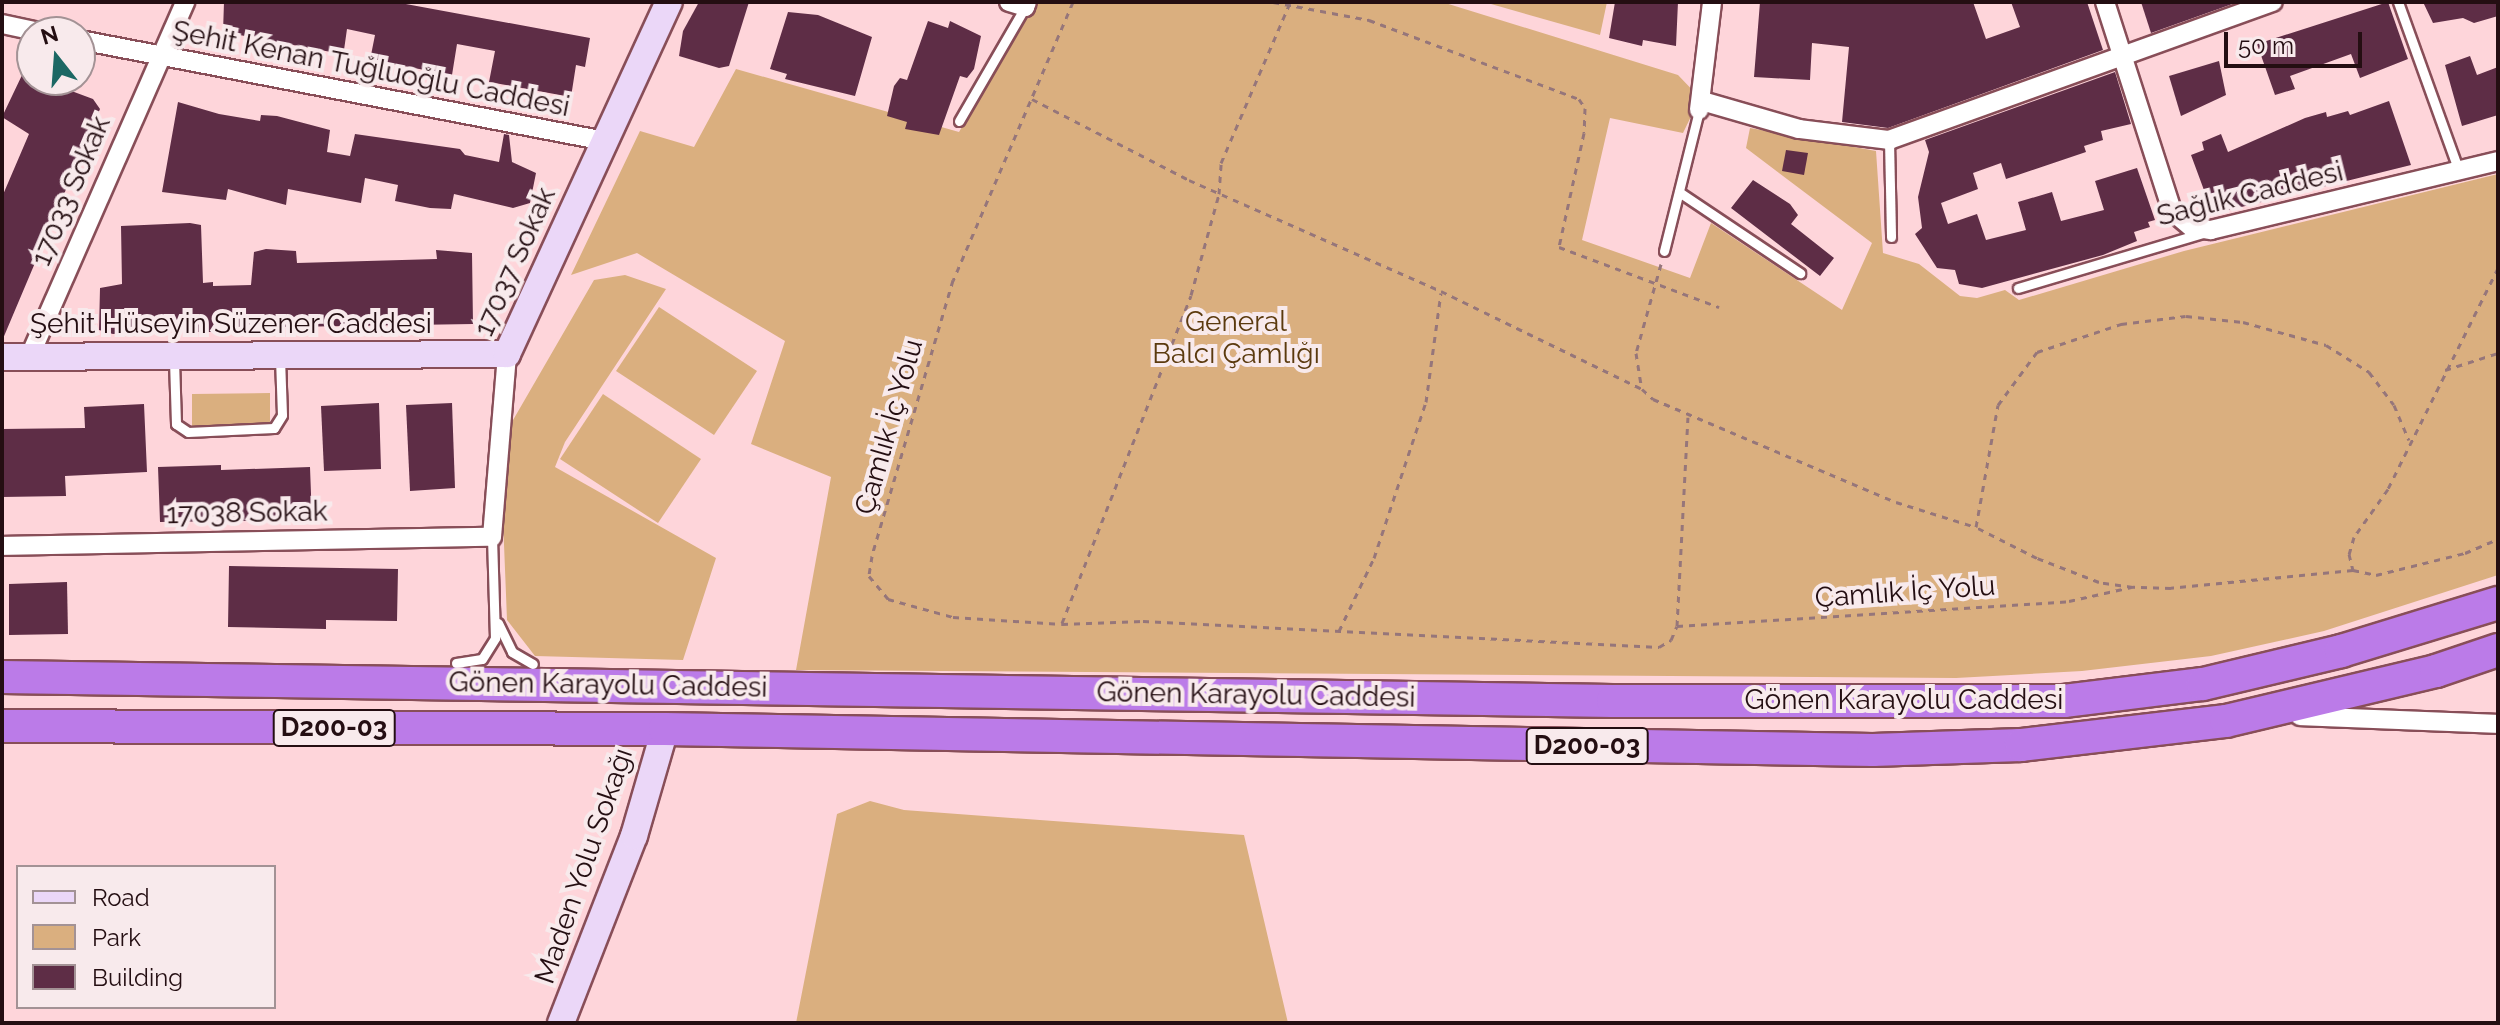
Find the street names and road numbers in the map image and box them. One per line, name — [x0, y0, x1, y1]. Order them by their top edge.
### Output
street label: Şehit Kenan Tuğluoğlu Caddesi — [169, 14, 573, 124]
street label: 17033 Sokak — [24, 111, 118, 271]
street label: Sağlık Caddesi — [2153, 155, 2347, 233]
street label: 17037 Sokak — [467, 182, 563, 342]
street label: Şehit Hüseyin Süzener Caddesi — [30, 307, 432, 341]
street label: Çamlık İç Yolu — [848, 335, 930, 519]
street label: 17038 Sokak — [166, 495, 328, 531]
street label: Çamlık İç Yolu — [1813, 569, 1997, 615]
street label: Gönen Karayolu Caddesi — [448, 665, 768, 705]
street label: Gönen Karayolu Caddesi — [1096, 675, 1416, 715]
street label: Gönen Karayolu Caddesi — [1745, 683, 2063, 717]
road number: D200-03 — [272, 706, 396, 750]
road number: D200-03 — [1525, 724, 1649, 768]
street label: Maden Yolu Sokağı — [528, 743, 640, 989]

